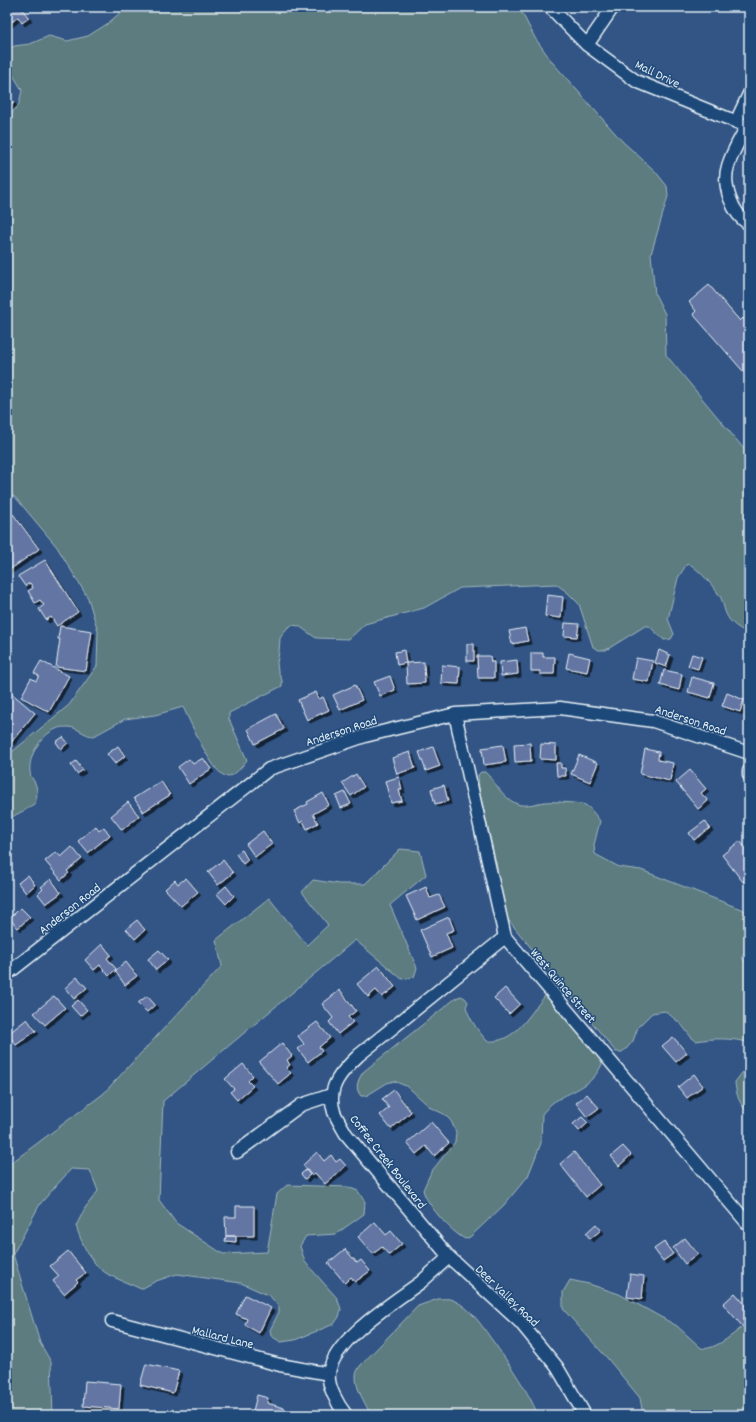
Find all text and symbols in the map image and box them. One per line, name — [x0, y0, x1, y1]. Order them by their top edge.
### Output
street label: Mall Drive — [631, 56, 683, 94]
street label: Anderson Road — [652, 701, 728, 742]
street label: Anderson Road — [304, 712, 380, 753]
street label: Anderson Road — [35, 880, 106, 940]
street label: West Quince Street — [525, 945, 600, 1029]
street label: Coffee Creek Boulevard — [344, 1111, 430, 1214]
street label: Deer Valley Road — [470, 1261, 543, 1332]
street label: Mallard Lane — [190, 1322, 256, 1355]

